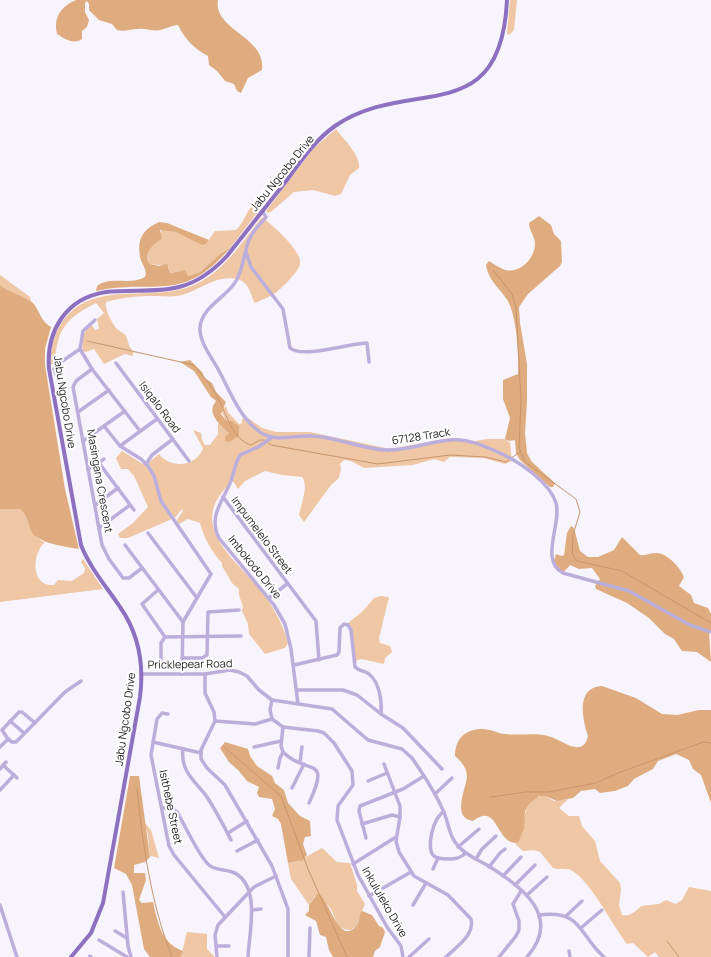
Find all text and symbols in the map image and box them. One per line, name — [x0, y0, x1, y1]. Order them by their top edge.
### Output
street label: Jabu Ngcobo Drive — [246, 131, 317, 214]
street label: Jabu Ngcobo Drive — [51, 354, 80, 450]
street label: Isiqalo Road — [136, 378, 185, 436]
street label: 67128 Track — [391, 423, 452, 448]
street label: Masingana Crescent — [84, 428, 117, 534]
street label: Impumelelo Street — [228, 493, 296, 576]
street label: Imbokodo Drive — [225, 532, 286, 602]
street label: Pricklepear Road — [147, 655, 232, 672]
street label: Jabu Ngcobo Drive — [111, 671, 139, 766]
street label: Isithebe Street — [156, 768, 187, 845]
street label: Inkululeko Drive — [359, 864, 412, 940]

